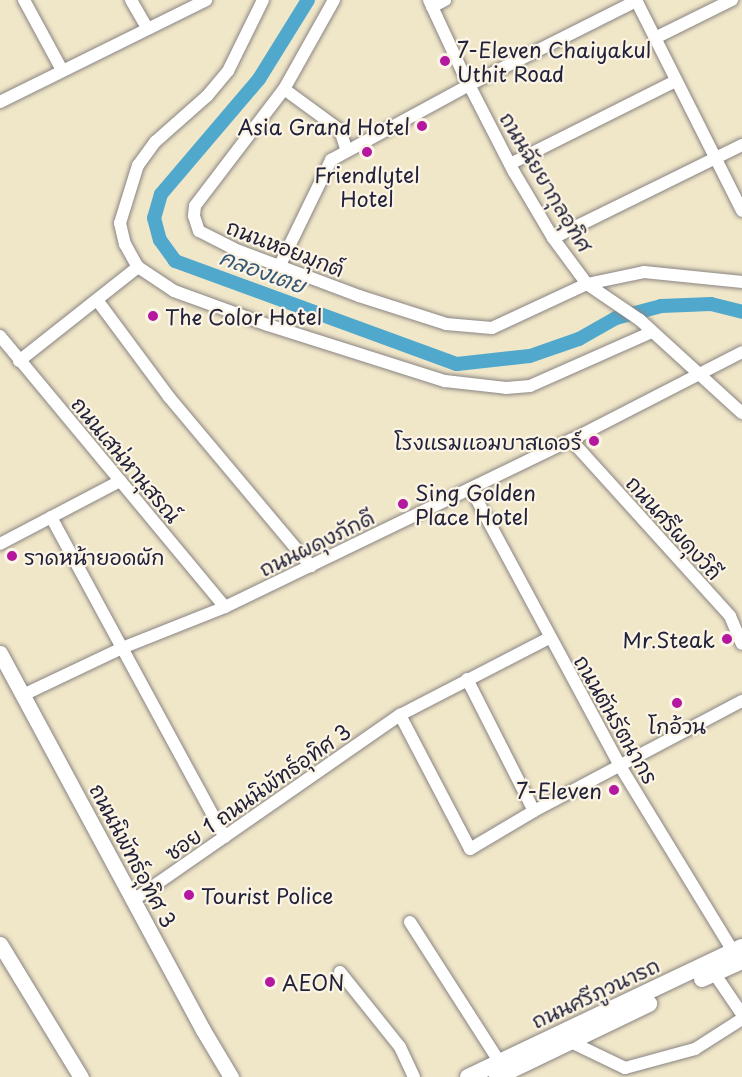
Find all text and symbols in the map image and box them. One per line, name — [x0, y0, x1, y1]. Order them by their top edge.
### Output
place label: 7-Eleven Chaiyakul Uthit Road — [457, 36, 653, 86]
marker: 7-Eleven Chaiyakul Uthit Road — [438, 54, 452, 68]
street label: ถนนฉัยยากุลอุทิศ — [496, 107, 598, 255]
place label: Asia Grand Hotel — [234, 113, 410, 139]
marker: Asia Grand Hotel — [415, 119, 429, 133]
marker: Friendlytel Hotel — [360, 145, 374, 159]
place label: Friendlytel Hotel — [314, 161, 420, 211]
street label: ถนนหอยมุกต์ — [224, 213, 348, 281]
water label: คลองเตย — [217, 242, 309, 298]
place label: The Color Hotel — [165, 303, 324, 329]
marker: The Color Hotel — [146, 309, 160, 323]
street label: ถนนเสน่หานุสรณ์ — [67, 391, 187, 527]
place label: โรงแรมแอมบาสเดอร์ — [394, 428, 582, 454]
marker: โรงแรมแอมบาสเดอร์ — [587, 434, 601, 448]
street label: ถนนศรีผดุงวิถี — [622, 470, 728, 584]
place label: Sing Golden Place Hotel — [415, 479, 536, 529]
marker: Sing Golden Place Hotel — [396, 497, 410, 511]
street label: ถนนผดุงภักดี — [254, 503, 378, 581]
place label: ราดหน้ายอดผัก — [24, 543, 165, 569]
marker: ราดหน้ายอดผัก — [5, 549, 19, 563]
place label: Mr.Steak — [623, 626, 715, 652]
marker: Mr.Steak — [720, 632, 734, 646]
street label: ถนนตันรัตนากร — [570, 650, 664, 788]
marker: โกอ้วน — [670, 696, 684, 710]
place label: โกอ้วน — [648, 712, 706, 738]
street label: ซอย 1 ถนนนิพัทธ์อุทิศ 3 — [159, 717, 355, 865]
place label: 7-Eleven — [516, 777, 602, 803]
street label: ถนนนิพัทธ์อุทิศ 3 — [85, 779, 183, 931]
marker: 7-Eleven — [607, 783, 621, 797]
place label: Tourist Police — [201, 882, 334, 908]
marker: Tourist Police — [182, 888, 196, 902]
street label: ถนนศรีภูวนารถ — [527, 951, 663, 1033]
place label: AEON — [282, 969, 345, 995]
marker: AEON — [263, 975, 277, 989]

